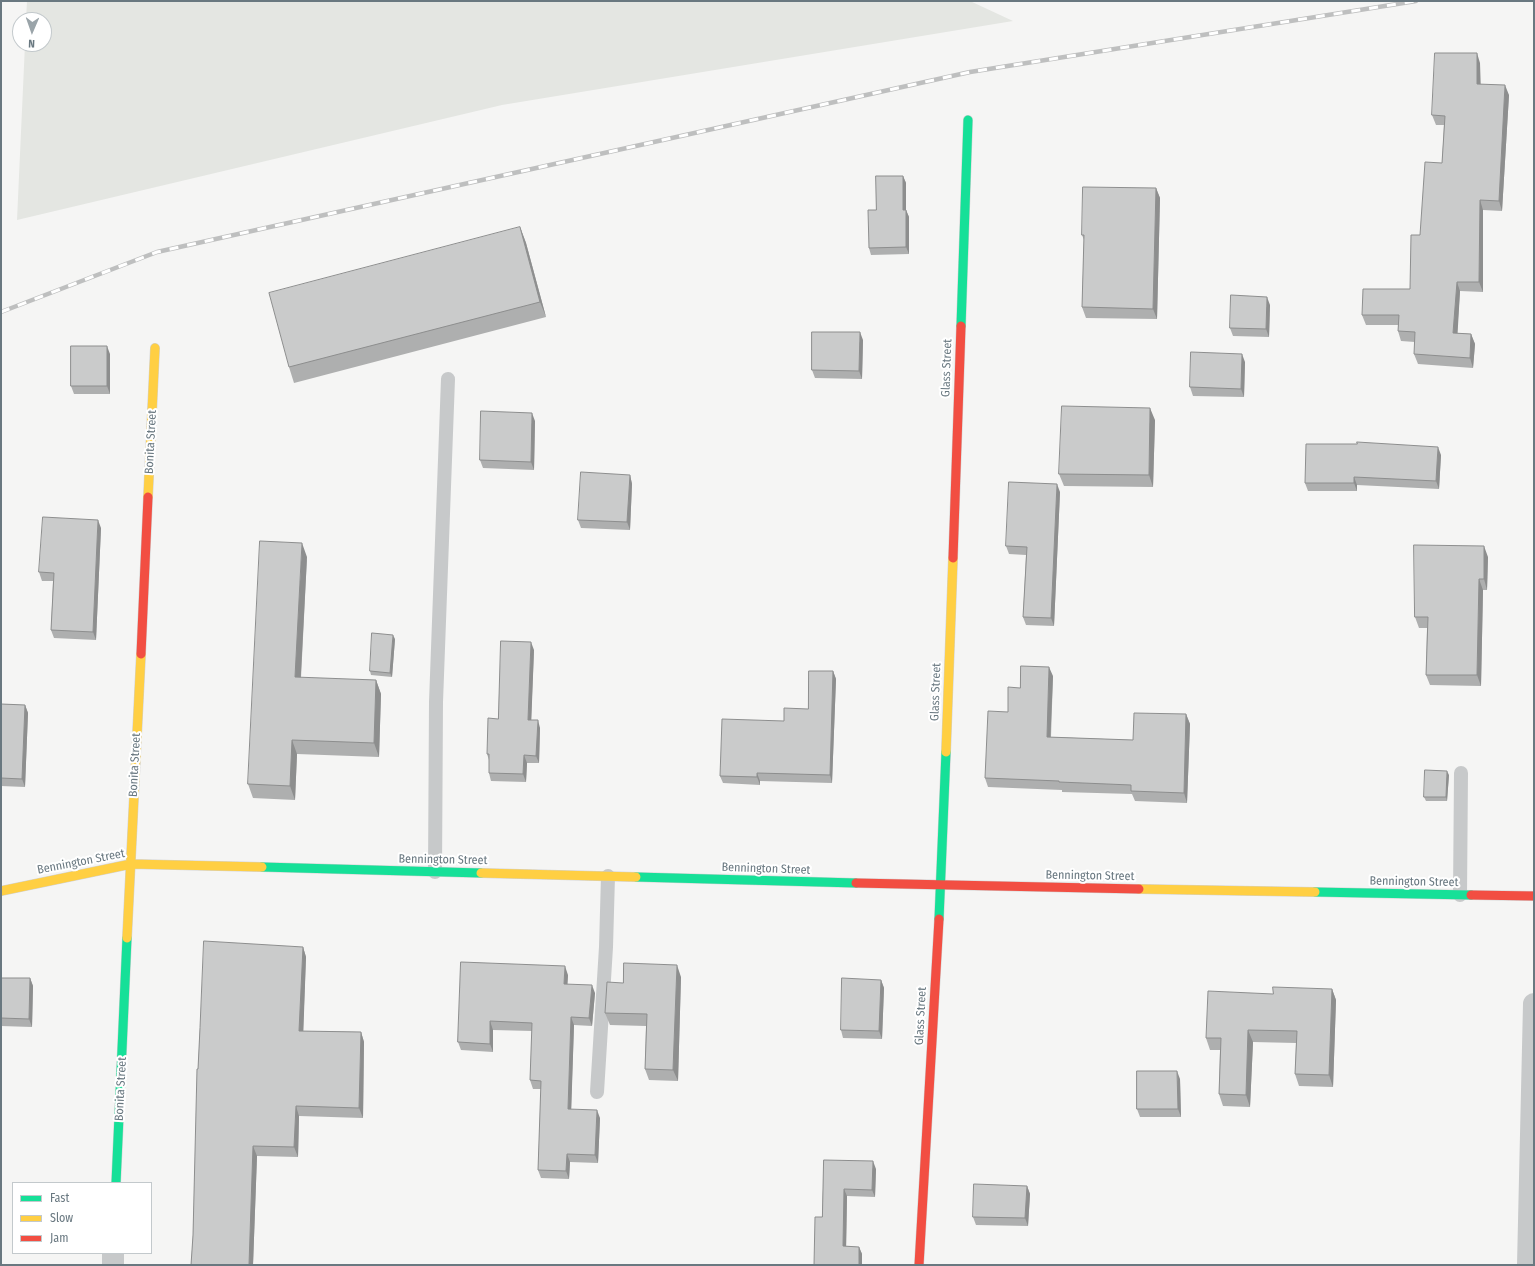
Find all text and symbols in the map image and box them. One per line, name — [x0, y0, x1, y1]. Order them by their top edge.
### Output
north arrow — [12, 12, 52, 52]
text: N — [28, 37, 35, 50]
street label: Glass Street — [939, 339, 955, 397]
street label: Bonita Street — [142, 410, 160, 474]
street label: Glass Street — [928, 663, 944, 721]
street label: Bonita Street — [126, 733, 144, 797]
street label: Bennington Street — [36, 846, 126, 878]
street label: Bennington Street — [398, 852, 488, 868]
street label: Bennington Street — [721, 860, 811, 878]
street label: Bennington Street — [1045, 868, 1135, 884]
street label: Bennington Street — [1369, 874, 1459, 890]
street label: Glass Street — [912, 987, 930, 1045]
street label: Bonita Street — [112, 1057, 130, 1121]
legend — [12, 1182, 152, 1254]
text: Fast — [50, 1191, 69, 1205]
text: Slow — [50, 1211, 73, 1225]
text: Jam — [50, 1231, 68, 1245]

